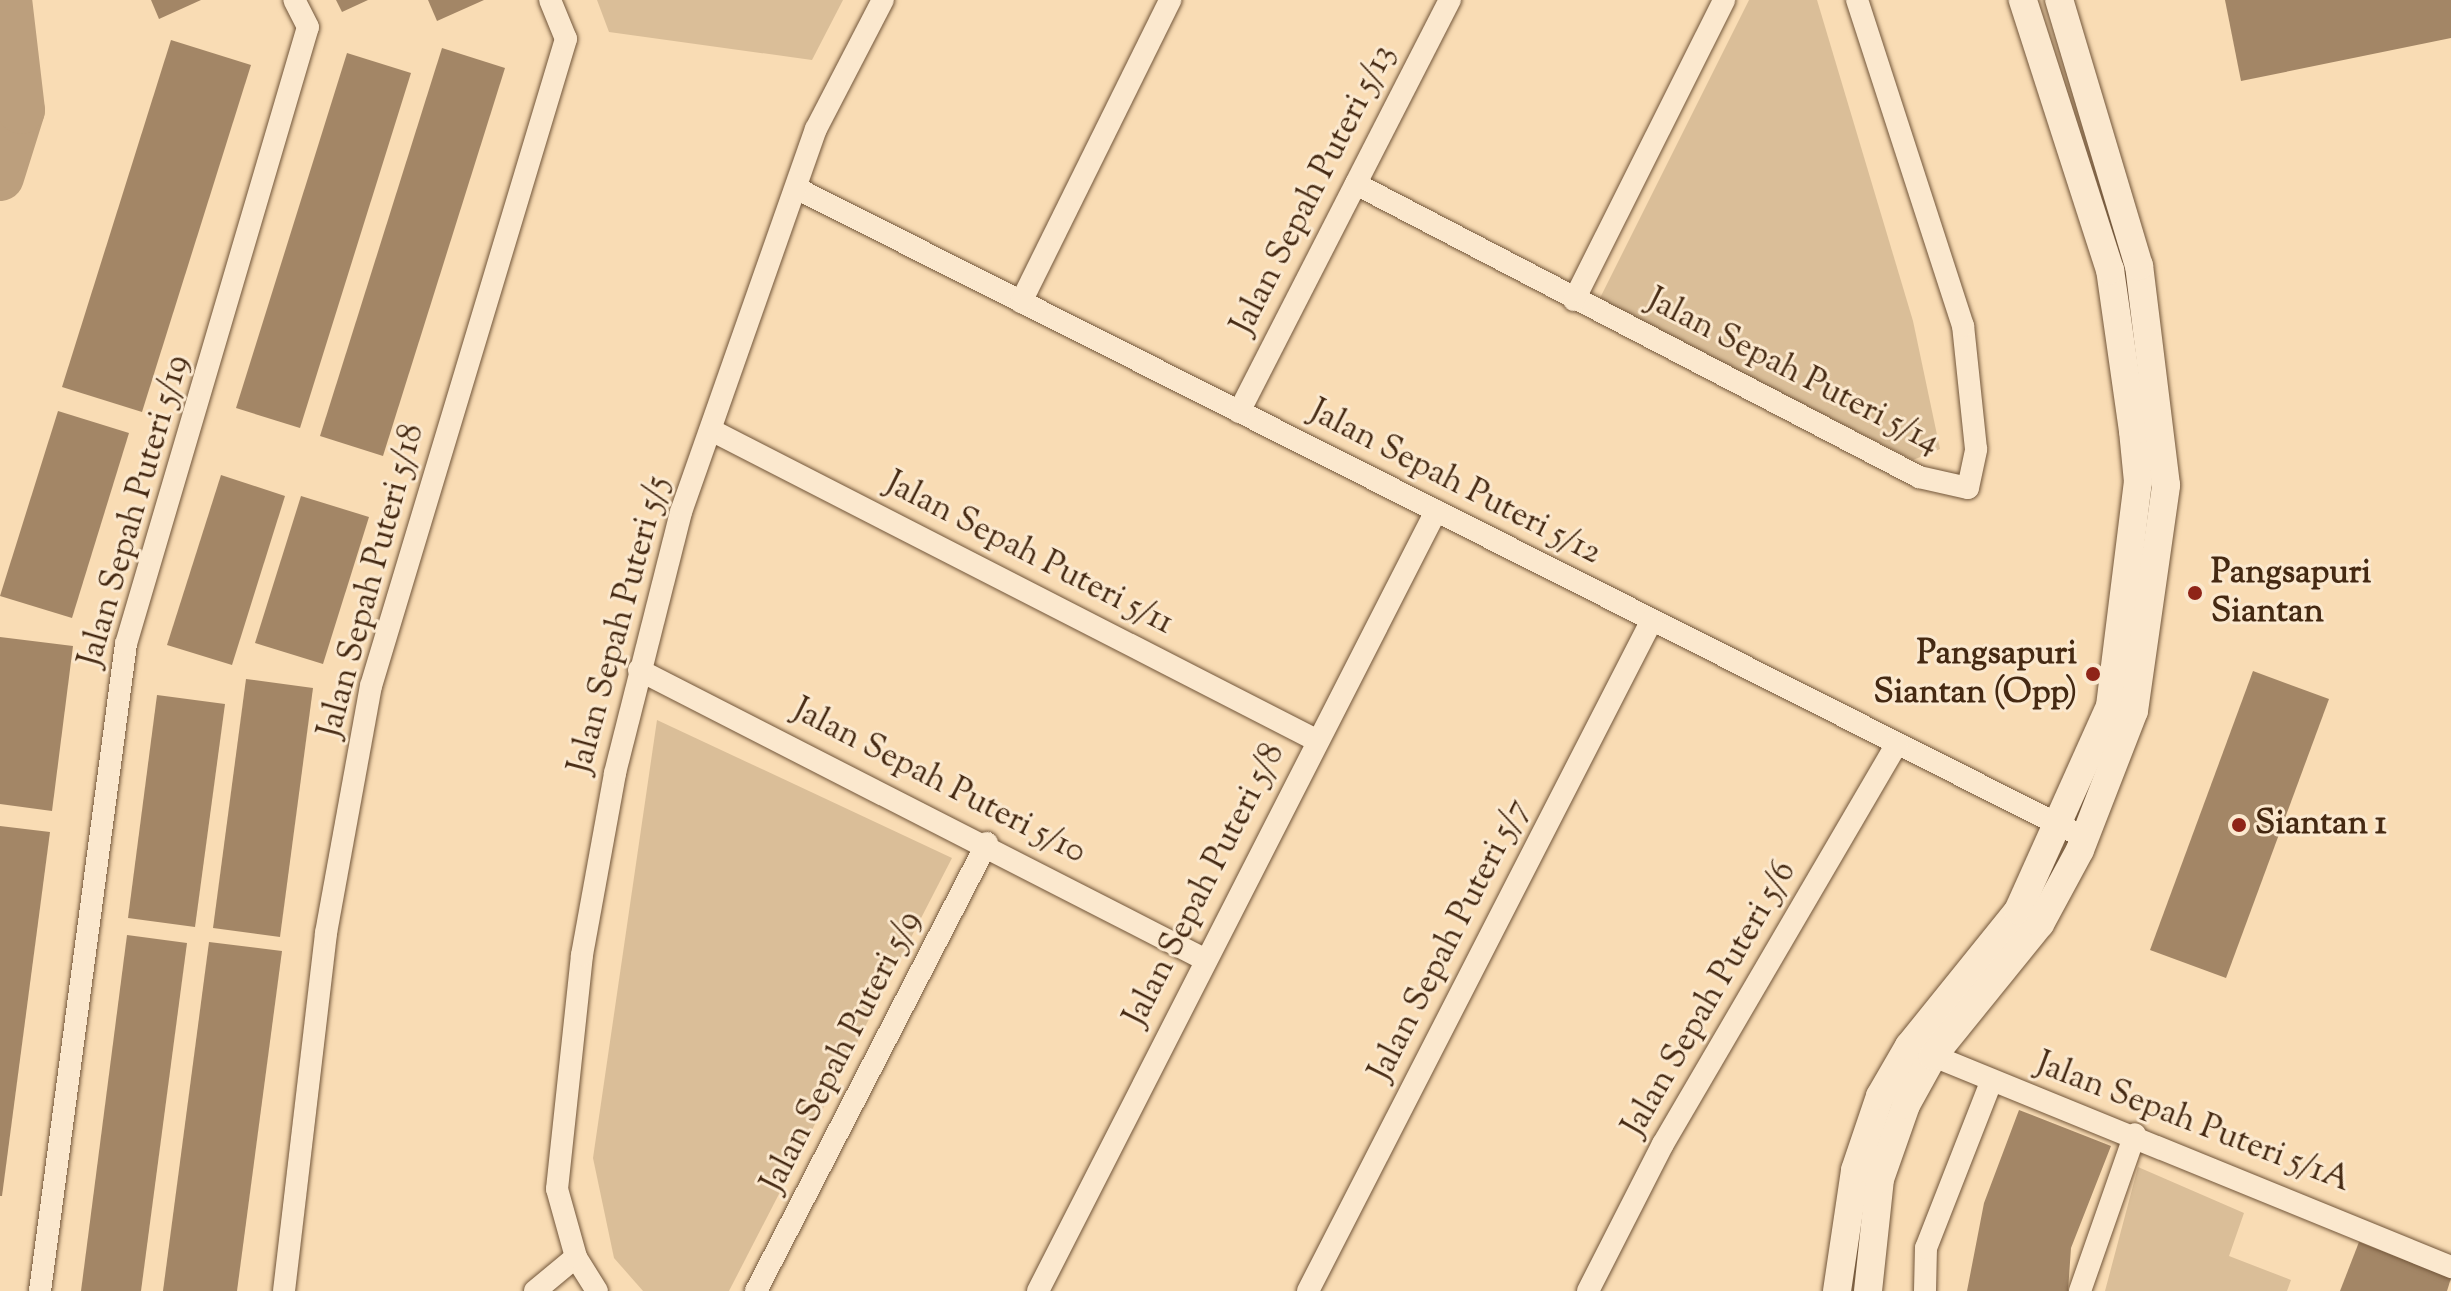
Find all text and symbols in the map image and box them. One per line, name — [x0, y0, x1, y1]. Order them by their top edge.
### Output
street label: Jalan Sepah Puteri 5/13 — [1223, 38, 1405, 342]
street label: Jalan Sepah Puteri 5/14 — [1640, 280, 1946, 464]
street label: Jalan Sepah Puteri 5/19 — [71, 351, 199, 671]
street label: Jalan Sepah Puteri 5/12 — [1302, 392, 1608, 574]
street label: Jalan Sepah Puteri 5/18 — [311, 420, 433, 742]
street label: Jalan Sepah Puteri 5/11 — [878, 464, 1180, 644]
street label: Jalan Sepah Puteri 5/5 — [561, 472, 679, 778]
place label: Pangsapuri Siantan — [2211, 553, 2371, 632]
marker: Pangsapuri Siantan — [2186, 584, 2204, 602]
place label: Pangsapuri Siantan (Opp) — [1873, 634, 2077, 714]
marker: Pangsapuri Siantan (Opp) — [2084, 665, 2102, 683]
street label: Jalan Sepah Puteri 5/10 — [786, 690, 1092, 874]
street label: Jalan Sepah Puteri 5/8 — [1116, 737, 1294, 1033]
street label: Jalan Sepah Puteri 5/7 — [1361, 792, 1539, 1088]
place label: Siantan 1 — [2255, 805, 2387, 845]
marker: Siantan 1 — [2230, 816, 2248, 834]
street label: Jalan Sepah Puteri 5/6 — [1615, 854, 1805, 1144]
street label: Jalan Sepah Puteri 5/9 — [753, 905, 931, 1199]
street label: Jalan Sepah Puteri 5/1A — [2030, 1044, 2356, 1202]

